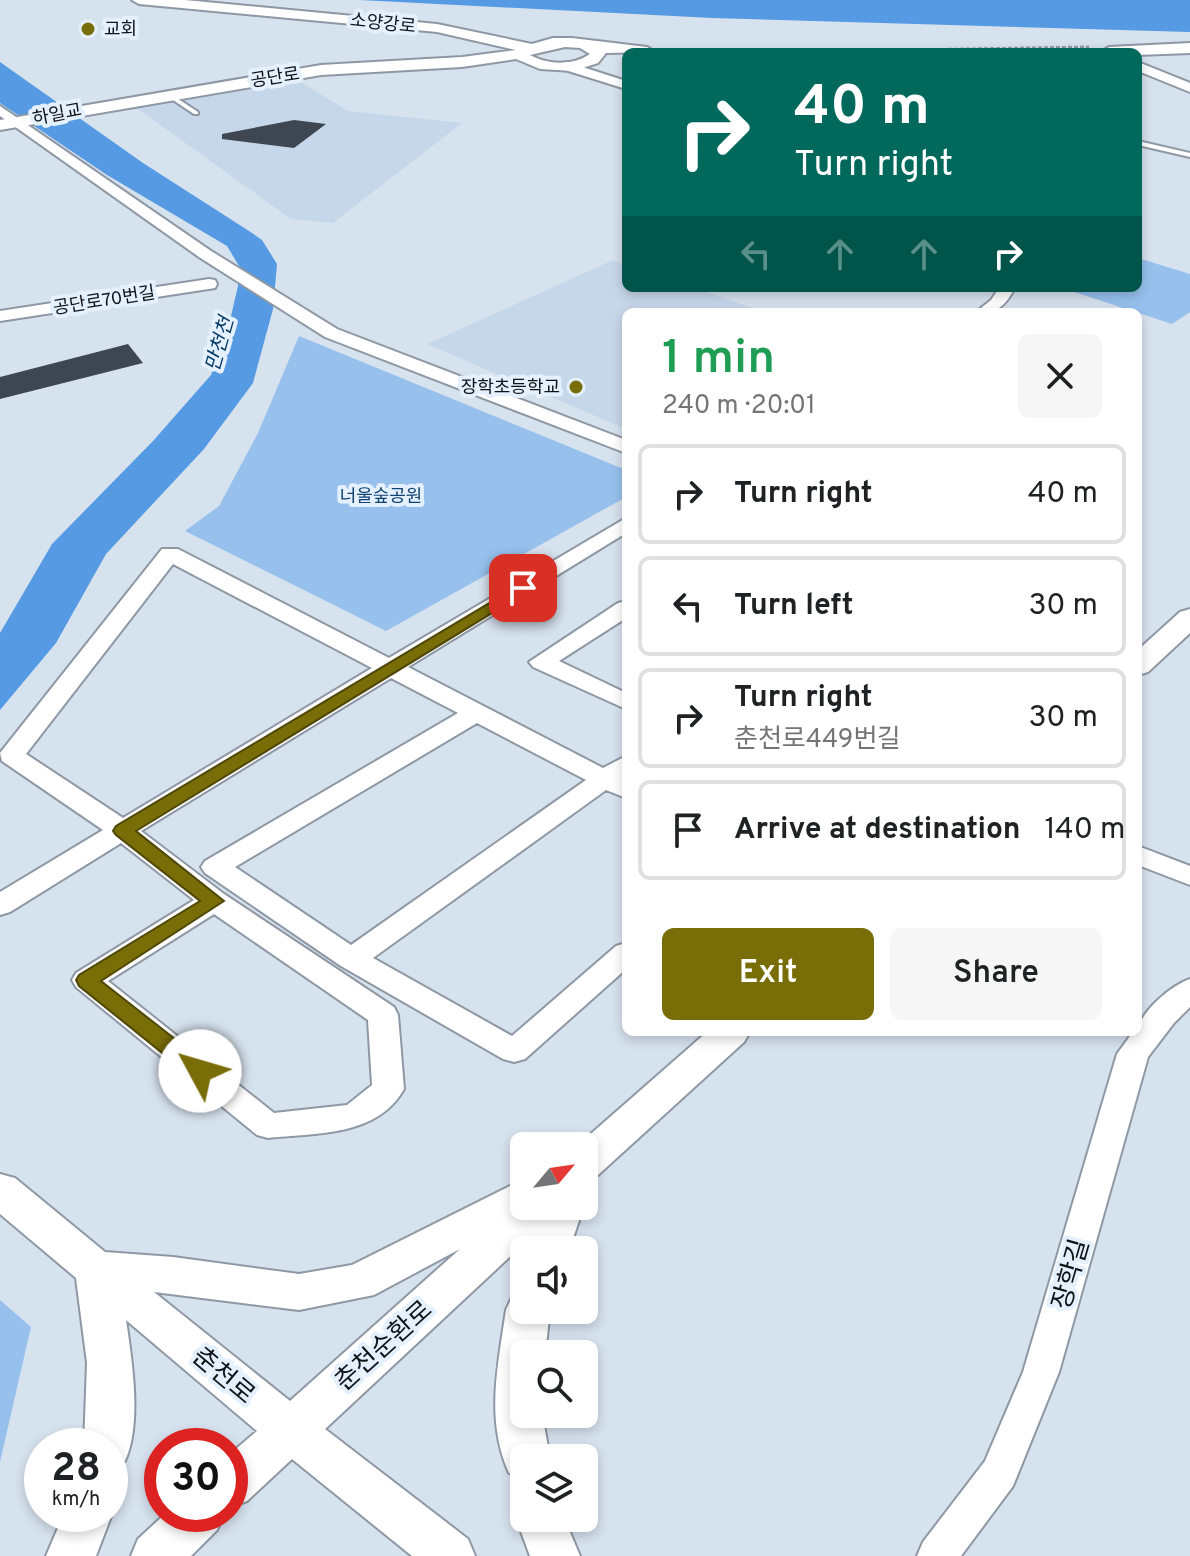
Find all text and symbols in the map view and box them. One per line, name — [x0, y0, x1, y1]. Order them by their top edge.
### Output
street label: 소양강로 — [349, 10, 417, 39]
place label: 교회 — [104, 19, 137, 42]
marker: 교회 — [79, 20, 97, 38]
street label: 공단로 — [249, 63, 302, 94]
text: 40 m — [794, 74, 930, 144]
icon: right — [662, 80, 766, 184]
street label: 하일교 — [31, 99, 84, 132]
text: Turn right — [794, 143, 953, 189]
icon: left — [734, 232, 778, 276]
icon: ahead — [818, 232, 862, 276]
icon: ahead — [902, 232, 946, 276]
icon: right — [986, 232, 1030, 276]
street label: 공단로70번길 — [51, 282, 157, 321]
water label: 만천천 — [201, 312, 242, 375]
text: 1 min — [662, 330, 775, 390]
button: close — [1018, 334, 1102, 418]
place label: 장학초등학교 — [461, 377, 560, 400]
marker: 장학초등학교 — [567, 378, 585, 396]
text: 240 m · 20:01 — [662, 390, 816, 423]
icon: right — [666, 472, 710, 516]
text: Turn right — [734, 476, 872, 513]
text: 40 m — [1028, 476, 1098, 513]
park label: 너울숲공원 — [340, 486, 422, 509]
pin — [489, 554, 557, 622]
icon: arrive — [501, 566, 545, 610]
icon: left — [666, 584, 710, 628]
text: Turn left — [734, 588, 854, 625]
text: 30 m — [1029, 588, 1098, 625]
text: Turn right — [734, 680, 872, 717]
icon: right — [666, 696, 710, 740]
text: 30 m — [1029, 700, 1098, 737]
text: 춘천로449번길 — [734, 724, 901, 757]
icon: arrive — [666, 808, 710, 852]
text: Arrive at destination — [734, 812, 1020, 849]
text: 140 m — [1044, 812, 1125, 849]
button: Exit — [662, 928, 874, 1020]
button: Share — [890, 928, 1102, 1020]
position arrow — [158, 1029, 242, 1113]
north arrow — [510, 1132, 598, 1220]
map controls — [510, 1132, 598, 1532]
button: sound — [510, 1236, 598, 1324]
street label: 장학길 — [1047, 1236, 1098, 1314]
street label: 춘천순환로 — [329, 1295, 440, 1399]
button: search — [510, 1340, 598, 1428]
street label: 춘천로 — [184, 1341, 260, 1413]
speed limit sign: 30 — [144, 1428, 248, 1532]
button: layers — [510, 1444, 598, 1532]
text: 28 — [51, 1445, 101, 1495]
text: km/h — [52, 1487, 100, 1513]

